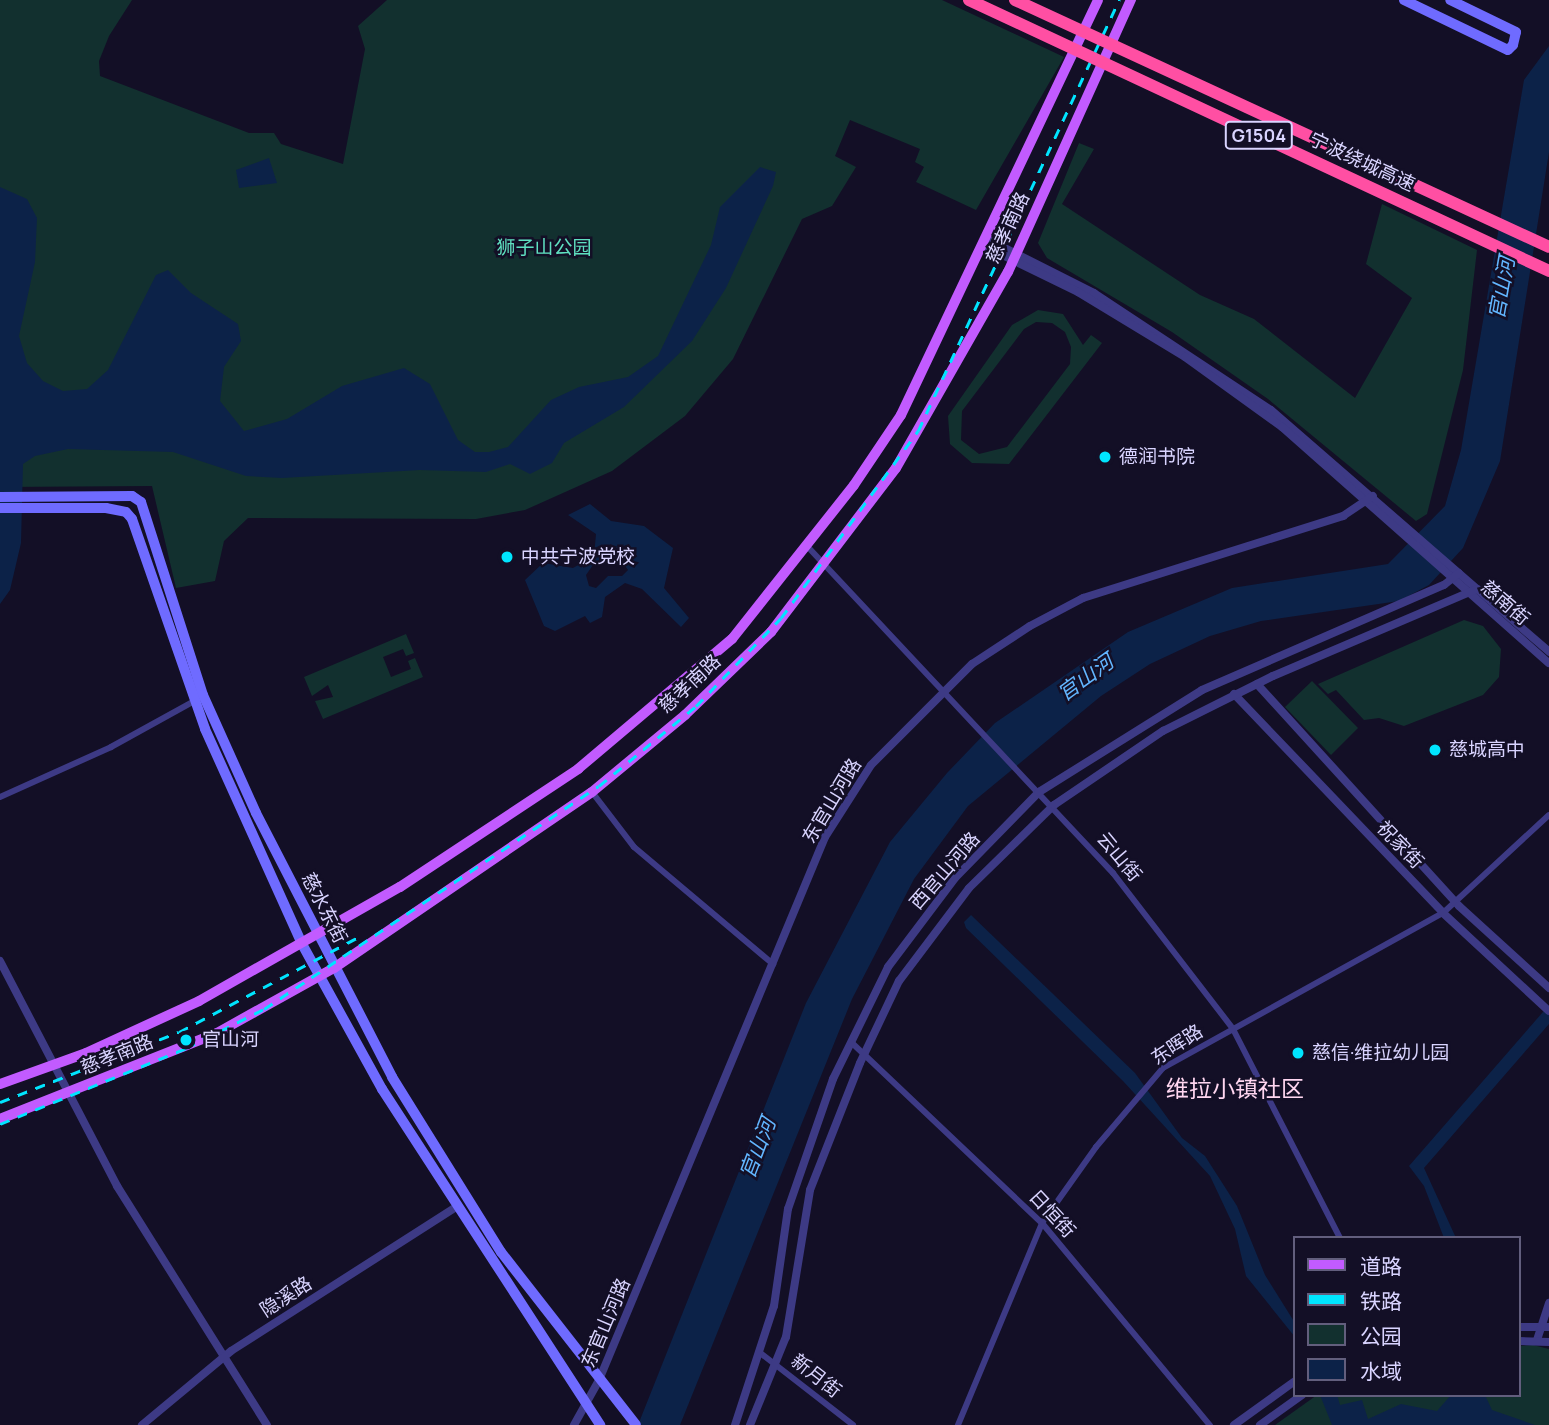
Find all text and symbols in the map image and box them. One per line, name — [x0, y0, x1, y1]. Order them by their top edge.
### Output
road number: G1504 — [1224, 120, 1294, 150]
street label: 宁波绕城高速 — [1306, 128, 1418, 196]
street label: 慈孝南路 — [982, 189, 1034, 267]
park label: 狮子山公园 — [497, 237, 591, 259]
water label: 官山河 — [1483, 255, 1519, 321]
place label: 德润书院 — [1119, 446, 1195, 468]
marker: 德润书院 — [1097, 449, 1113, 465]
place label: 中共宁波党校 — [521, 546, 635, 568]
marker: 中共宁波党校 — [499, 549, 515, 565]
street label: 慈南街 — [1476, 576, 1534, 630]
water label: 官山河 — [1052, 648, 1118, 706]
street label: 慈孝南路 — [654, 650, 726, 718]
place label: 慈城高中 — [1449, 739, 1525, 761]
marker: 慈城高中 — [1427, 742, 1443, 758]
street label: 东官山河路 — [798, 754, 866, 848]
street label: 祝家街 — [1372, 817, 1428, 873]
street label: 西官山河路 — [905, 828, 985, 914]
street label: 云山街 — [1092, 828, 1146, 886]
street label: 慈水东街 — [297, 869, 351, 947]
street label: 东晖路 — [1147, 1020, 1207, 1070]
place label: 官山河 — [202, 1029, 259, 1051]
street label: 慈孝南路 — [77, 1030, 157, 1080]
marker: 官山河 — [176, 1030, 196, 1050]
place label: 慈信·维拉幼儿园 — [1312, 1042, 1449, 1064]
marker: 慈信·维拉幼儿园 — [1290, 1045, 1306, 1061]
district label: 维拉小镇社区 — [1166, 1074, 1304, 1102]
water label: 官山河 — [734, 1114, 780, 1182]
street label: 日恒街 — [1024, 1185, 1080, 1243]
legend — [1294, 1236, 1521, 1397]
text: 道路 — [1360, 1252, 1402, 1280]
street label: 隐溪路 — [256, 1272, 316, 1322]
street label: 东官山河路 — [577, 1275, 635, 1371]
text: 铁路 — [1360, 1287, 1402, 1315]
text: 公园 — [1360, 1322, 1402, 1350]
street label: 新月街 — [787, 1349, 845, 1403]
text: 水域 — [1360, 1357, 1402, 1385]

